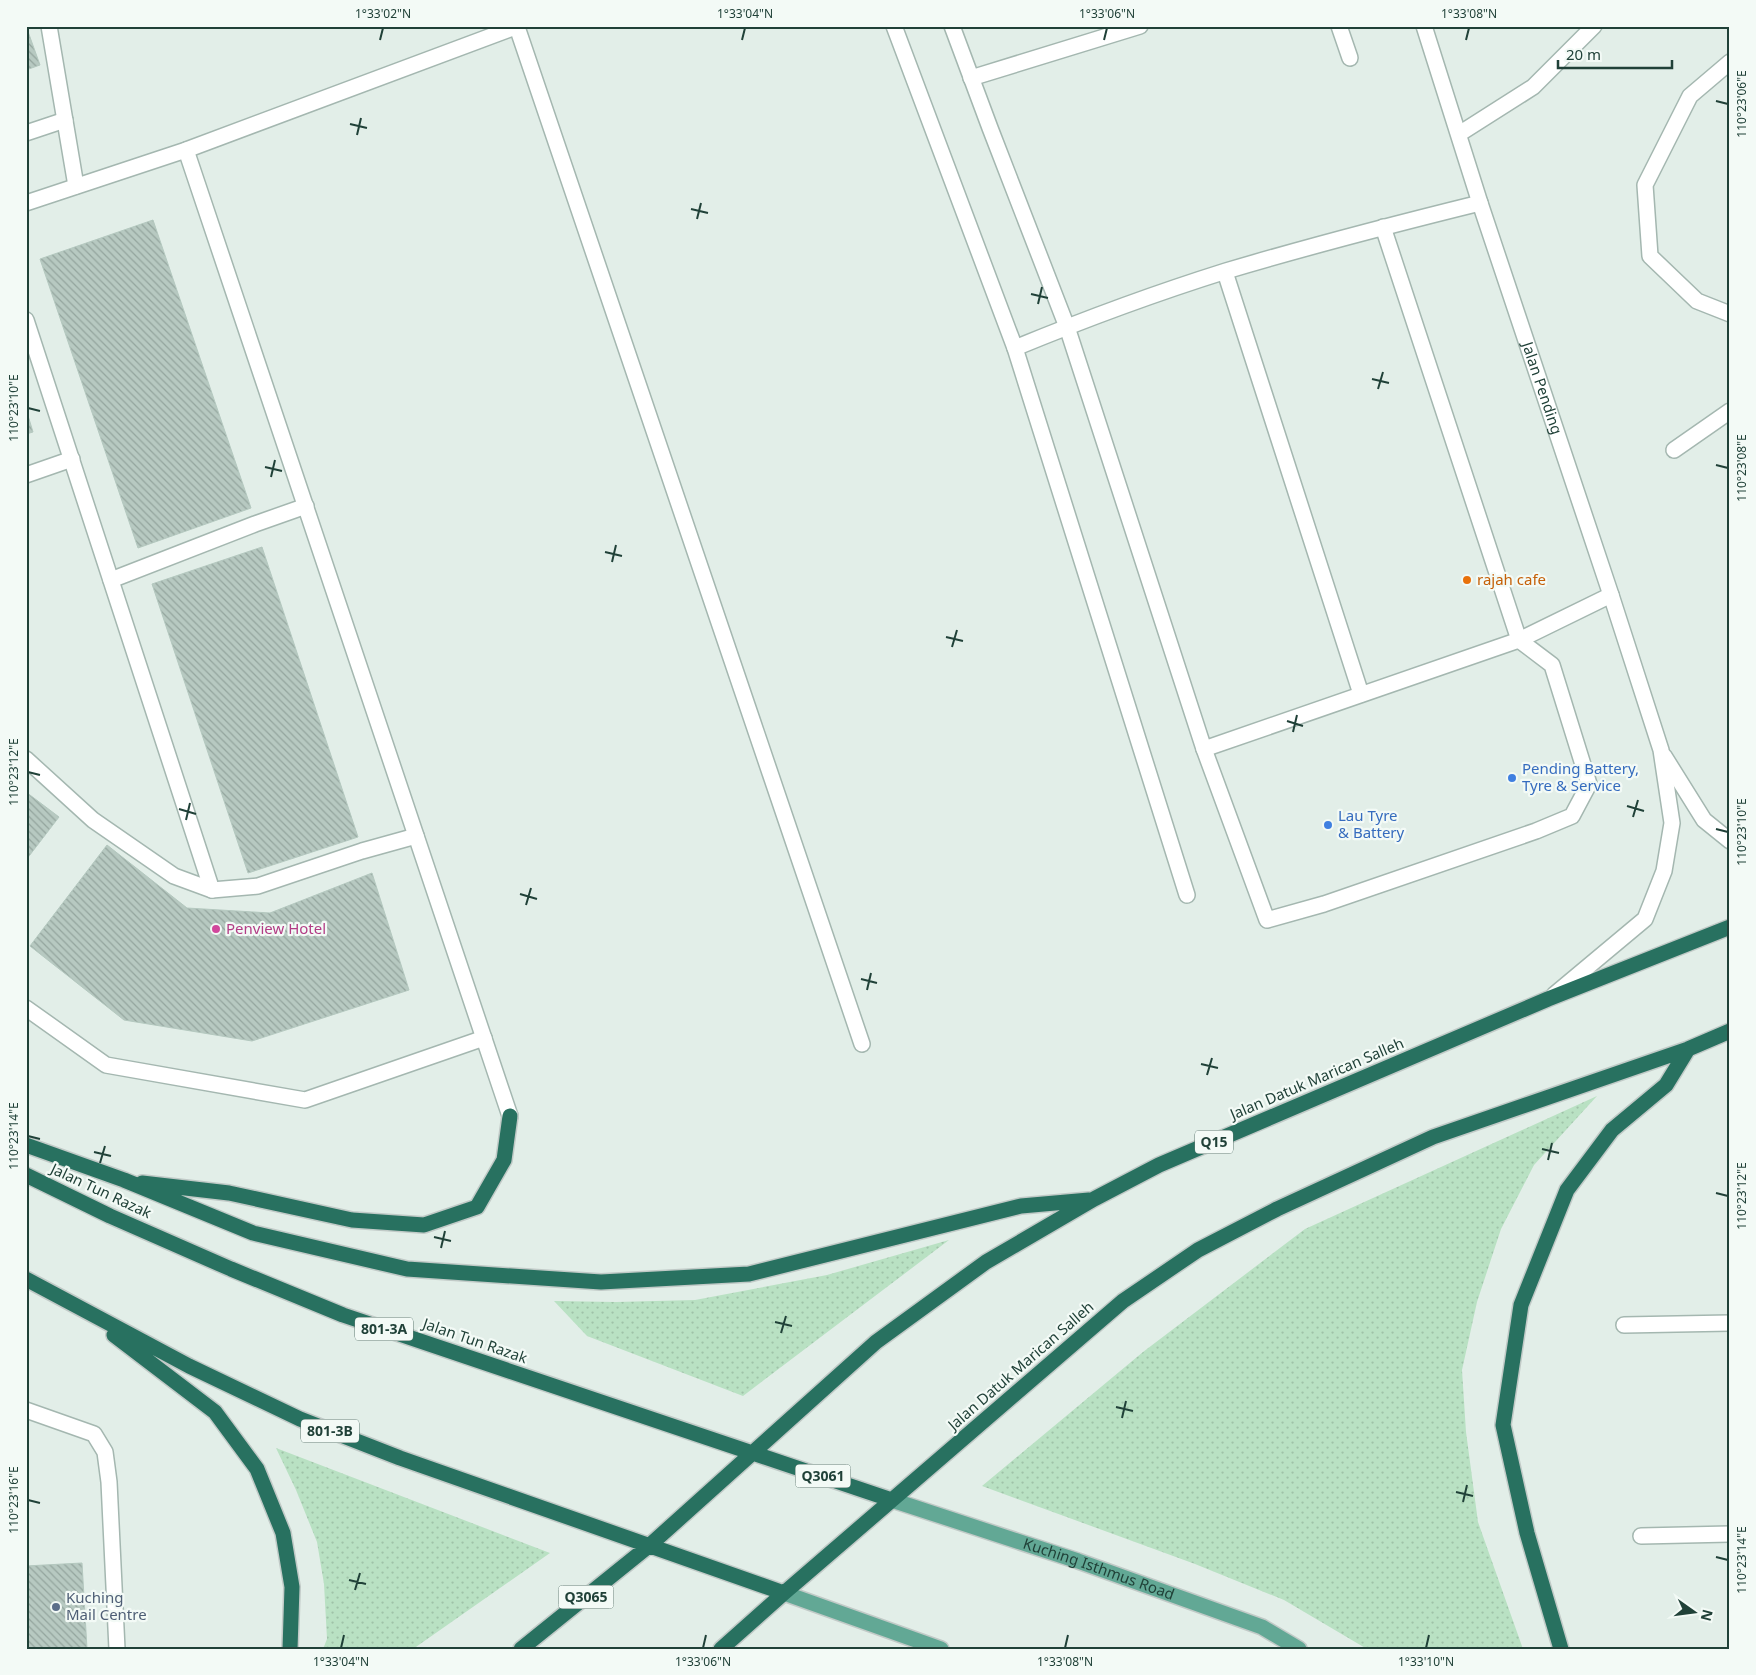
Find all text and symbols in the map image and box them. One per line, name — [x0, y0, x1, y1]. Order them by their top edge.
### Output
text: 1°33'02"N — [355, 5, 411, 22]
text: 1°33'04"N — [717, 5, 773, 22]
text: 1°33'06"N — [1079, 5, 1135, 22]
text: 1°33'08"N — [1441, 5, 1497, 22]
scale bar — [1558, 38, 1672, 70]
text: 20 m — [1566, 44, 1601, 64]
text: 110°23'06"E — [1733, 70, 1750, 138]
street label: Jalan Pending — [1517, 337, 1568, 437]
text: 110°23'10"E — [5, 374, 22, 442]
text: 110°23'08"E — [1733, 434, 1750, 502]
place label: rajah cafe — [1477, 569, 1546, 589]
marker: rajah cafe — [1461, 574, 1473, 586]
text: 110°23'12"E — [5, 738, 22, 806]
place label: Pending Battery, Tyre & Service — [1522, 758, 1639, 795]
marker: Pending Battery, Tyre & Service — [1506, 772, 1518, 784]
text: 110°23'10"E — [1733, 798, 1750, 866]
place label: Lau Tyre & Battery — [1338, 805, 1405, 842]
marker: Lau Tyre & Battery — [1322, 819, 1334, 831]
place label: Penview Hotel — [226, 918, 326, 938]
marker: Penview Hotel — [210, 923, 222, 935]
street label: Jalan Datuk Marican Salleh — [1225, 1032, 1407, 1125]
text: 110°23'14"E — [5, 1102, 22, 1170]
road number: Q15 — [1195, 1130, 1233, 1154]
street label: Jalan Tun Razak — [46, 1157, 155, 1222]
text: 110°23'12"E — [1733, 1162, 1750, 1230]
street label: Jalan Datuk Marican Salleh — [942, 1296, 1097, 1435]
street label: Jalan Tun Razak — [419, 1312, 530, 1367]
road number: 801-3A — [355, 1318, 413, 1340]
road number: 801-3B — [301, 1420, 359, 1442]
road number: Q3061 — [796, 1464, 850, 1488]
text: 110°23'16"E — [5, 1466, 22, 1534]
text: 110°23'14"E — [1733, 1526, 1750, 1594]
street label: Kuching Isthmus Road — [1021, 1533, 1177, 1604]
road number: Q3065 — [558, 1585, 614, 1608]
place label: Kuching Mail Centre — [66, 1587, 147, 1624]
north arrow — [1668, 1588, 1718, 1638]
marker: Kuching Mail Centre — [50, 1601, 62, 1613]
text: N — [1697, 1607, 1718, 1623]
text: 1°33'04"N — [313, 1653, 369, 1670]
text: 1°33'06"N — [675, 1653, 731, 1670]
text: 1°33'08"N — [1037, 1653, 1093, 1670]
text: 1°33'10"N — [1398, 1653, 1454, 1670]

